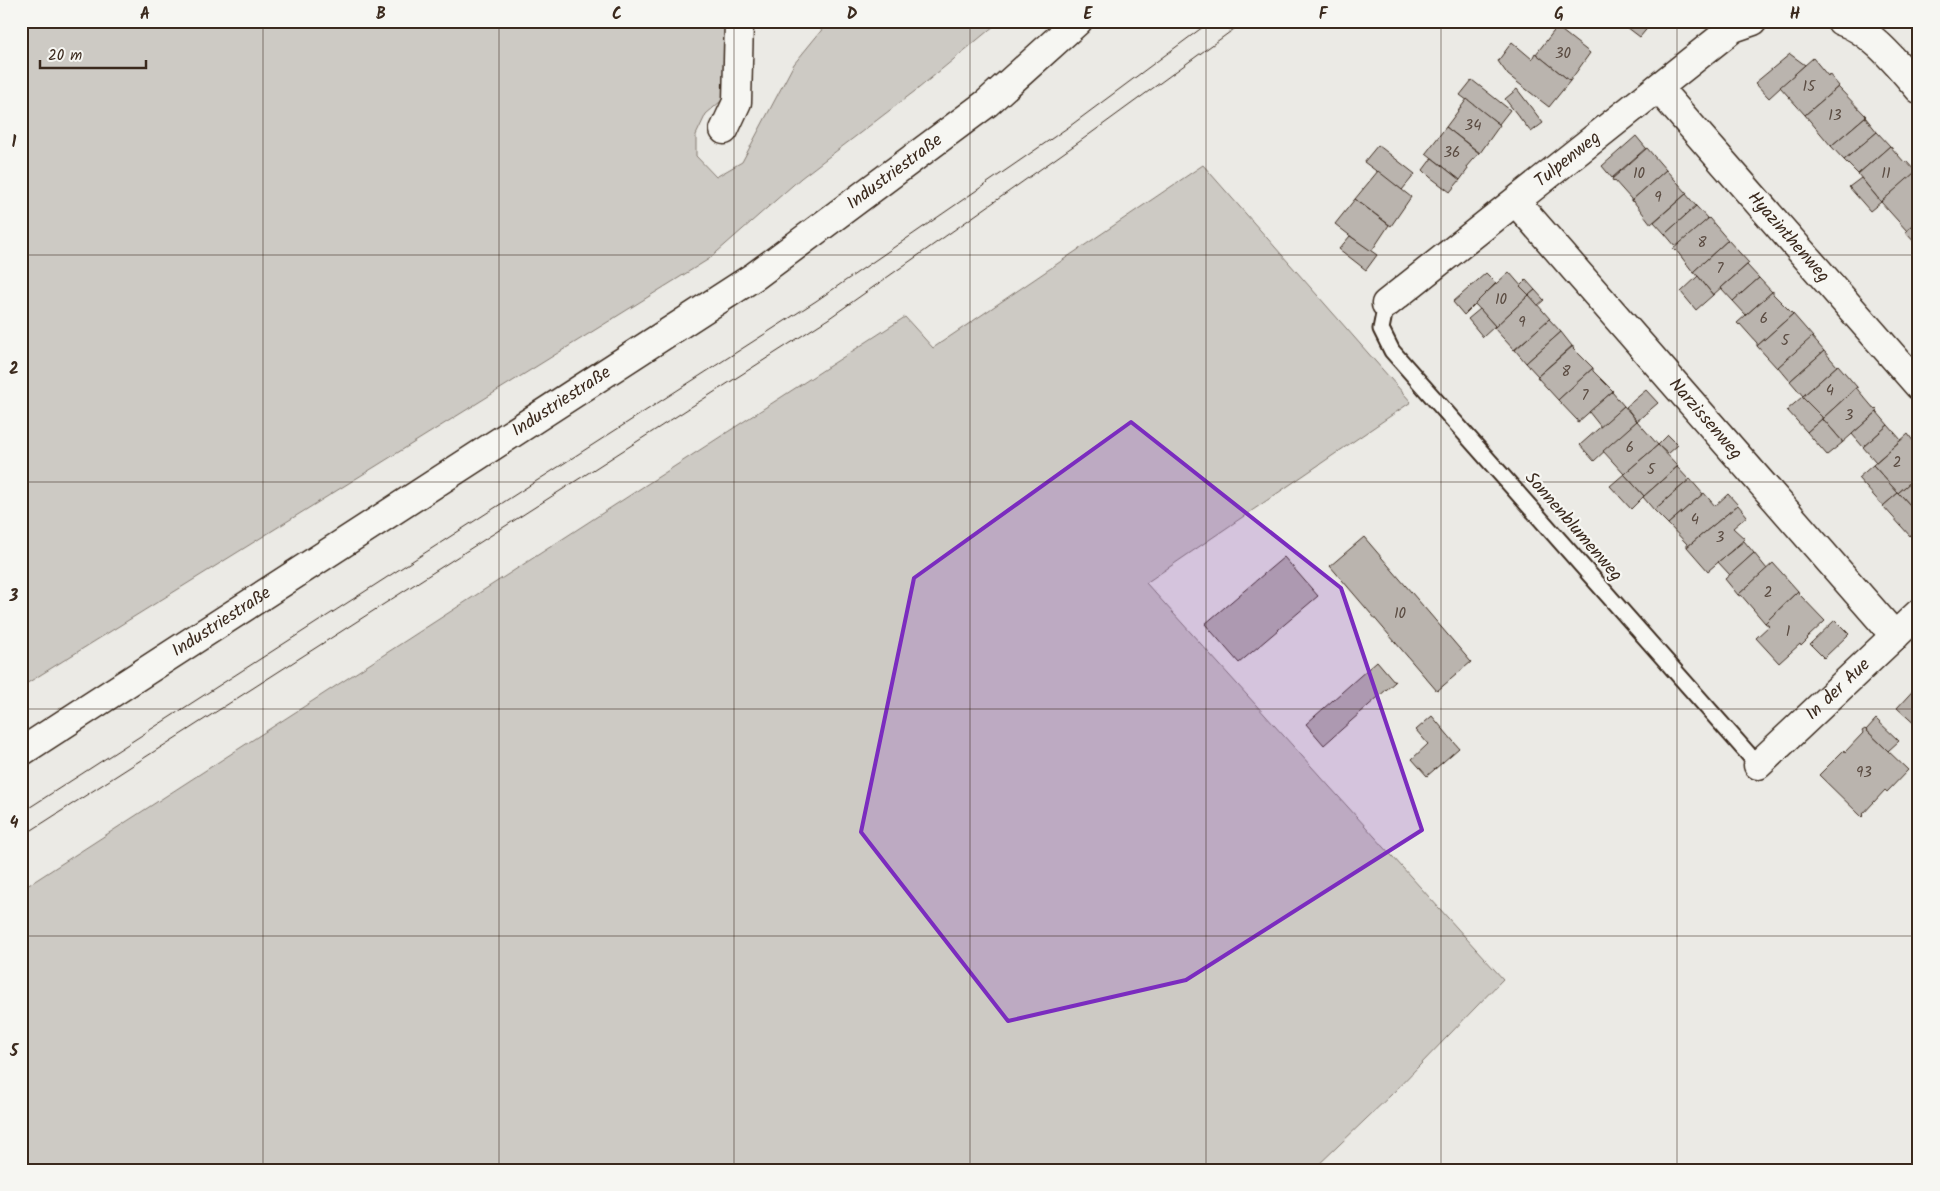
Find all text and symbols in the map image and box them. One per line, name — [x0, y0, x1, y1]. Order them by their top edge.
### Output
text: A — [140, 2, 150, 27]
text: B — [376, 2, 386, 27]
text: C — [612, 2, 622, 27]
text: D — [847, 2, 858, 27]
text: E — [1084, 2, 1094, 27]
text: F — [1319, 2, 1329, 27]
text: G — [1554, 2, 1564, 27]
text: H — [1790, 2, 1800, 27]
scale bar — [40, 38, 146, 70]
house number: 30 — [1555, 42, 1572, 66]
text: 20 m — [48, 44, 82, 68]
house number: 15 — [1803, 75, 1816, 99]
house number: 13 — [1828, 104, 1842, 128]
house number: 34 — [1465, 114, 1481, 138]
street label: Tulpenweg — [1528, 124, 1607, 195]
street label: Industriestraße — [840, 126, 949, 217]
text: 1 — [12, 130, 17, 155]
house number: 36 — [1444, 141, 1460, 165]
house number: 10 — [1633, 162, 1646, 186]
house number: 11 — [1881, 162, 1891, 186]
street label: Hyazinthenweg — [1740, 185, 1837, 289]
house number: 9 — [1654, 186, 1662, 210]
house number: 8 — [1697, 231, 1707, 255]
house number: 7 — [1717, 257, 1725, 281]
house number: 10 — [1495, 288, 1508, 312]
house number: 6 — [1760, 307, 1768, 331]
house number: 9 — [1518, 311, 1526, 335]
house number: 5 — [1781, 329, 1790, 353]
text: 2 — [9, 357, 19, 382]
street label: Industriestraße — [506, 359, 617, 445]
house number: 8 — [1561, 360, 1571, 384]
street label: Narzissenweg — [1661, 371, 1749, 466]
house number: 4 — [1826, 379, 1834, 403]
house number: 7 — [1582, 384, 1590, 408]
house number: 3 — [1845, 404, 1854, 428]
house number: 6 — [1626, 436, 1634, 460]
house number: 2 — [1893, 451, 1901, 475]
house number: 5 — [1647, 458, 1656, 482]
street label: Sonnenblumenweg — [1517, 465, 1629, 589]
house number: 4 — [1691, 508, 1699, 532]
house number: 3 — [1716, 526, 1725, 550]
street label: Industriestraße — [166, 579, 277, 665]
house number: 2 — [1764, 581, 1772, 605]
text: 3 — [9, 584, 19, 609]
house number: 10 — [1394, 602, 1407, 626]
house number: 1 — [1786, 620, 1791, 644]
street label: In der Aue — [1799, 651, 1877, 728]
house number: 93 — [1856, 761, 1872, 785]
text: 4 — [10, 811, 19, 836]
text: 5 — [9, 1039, 20, 1064]

